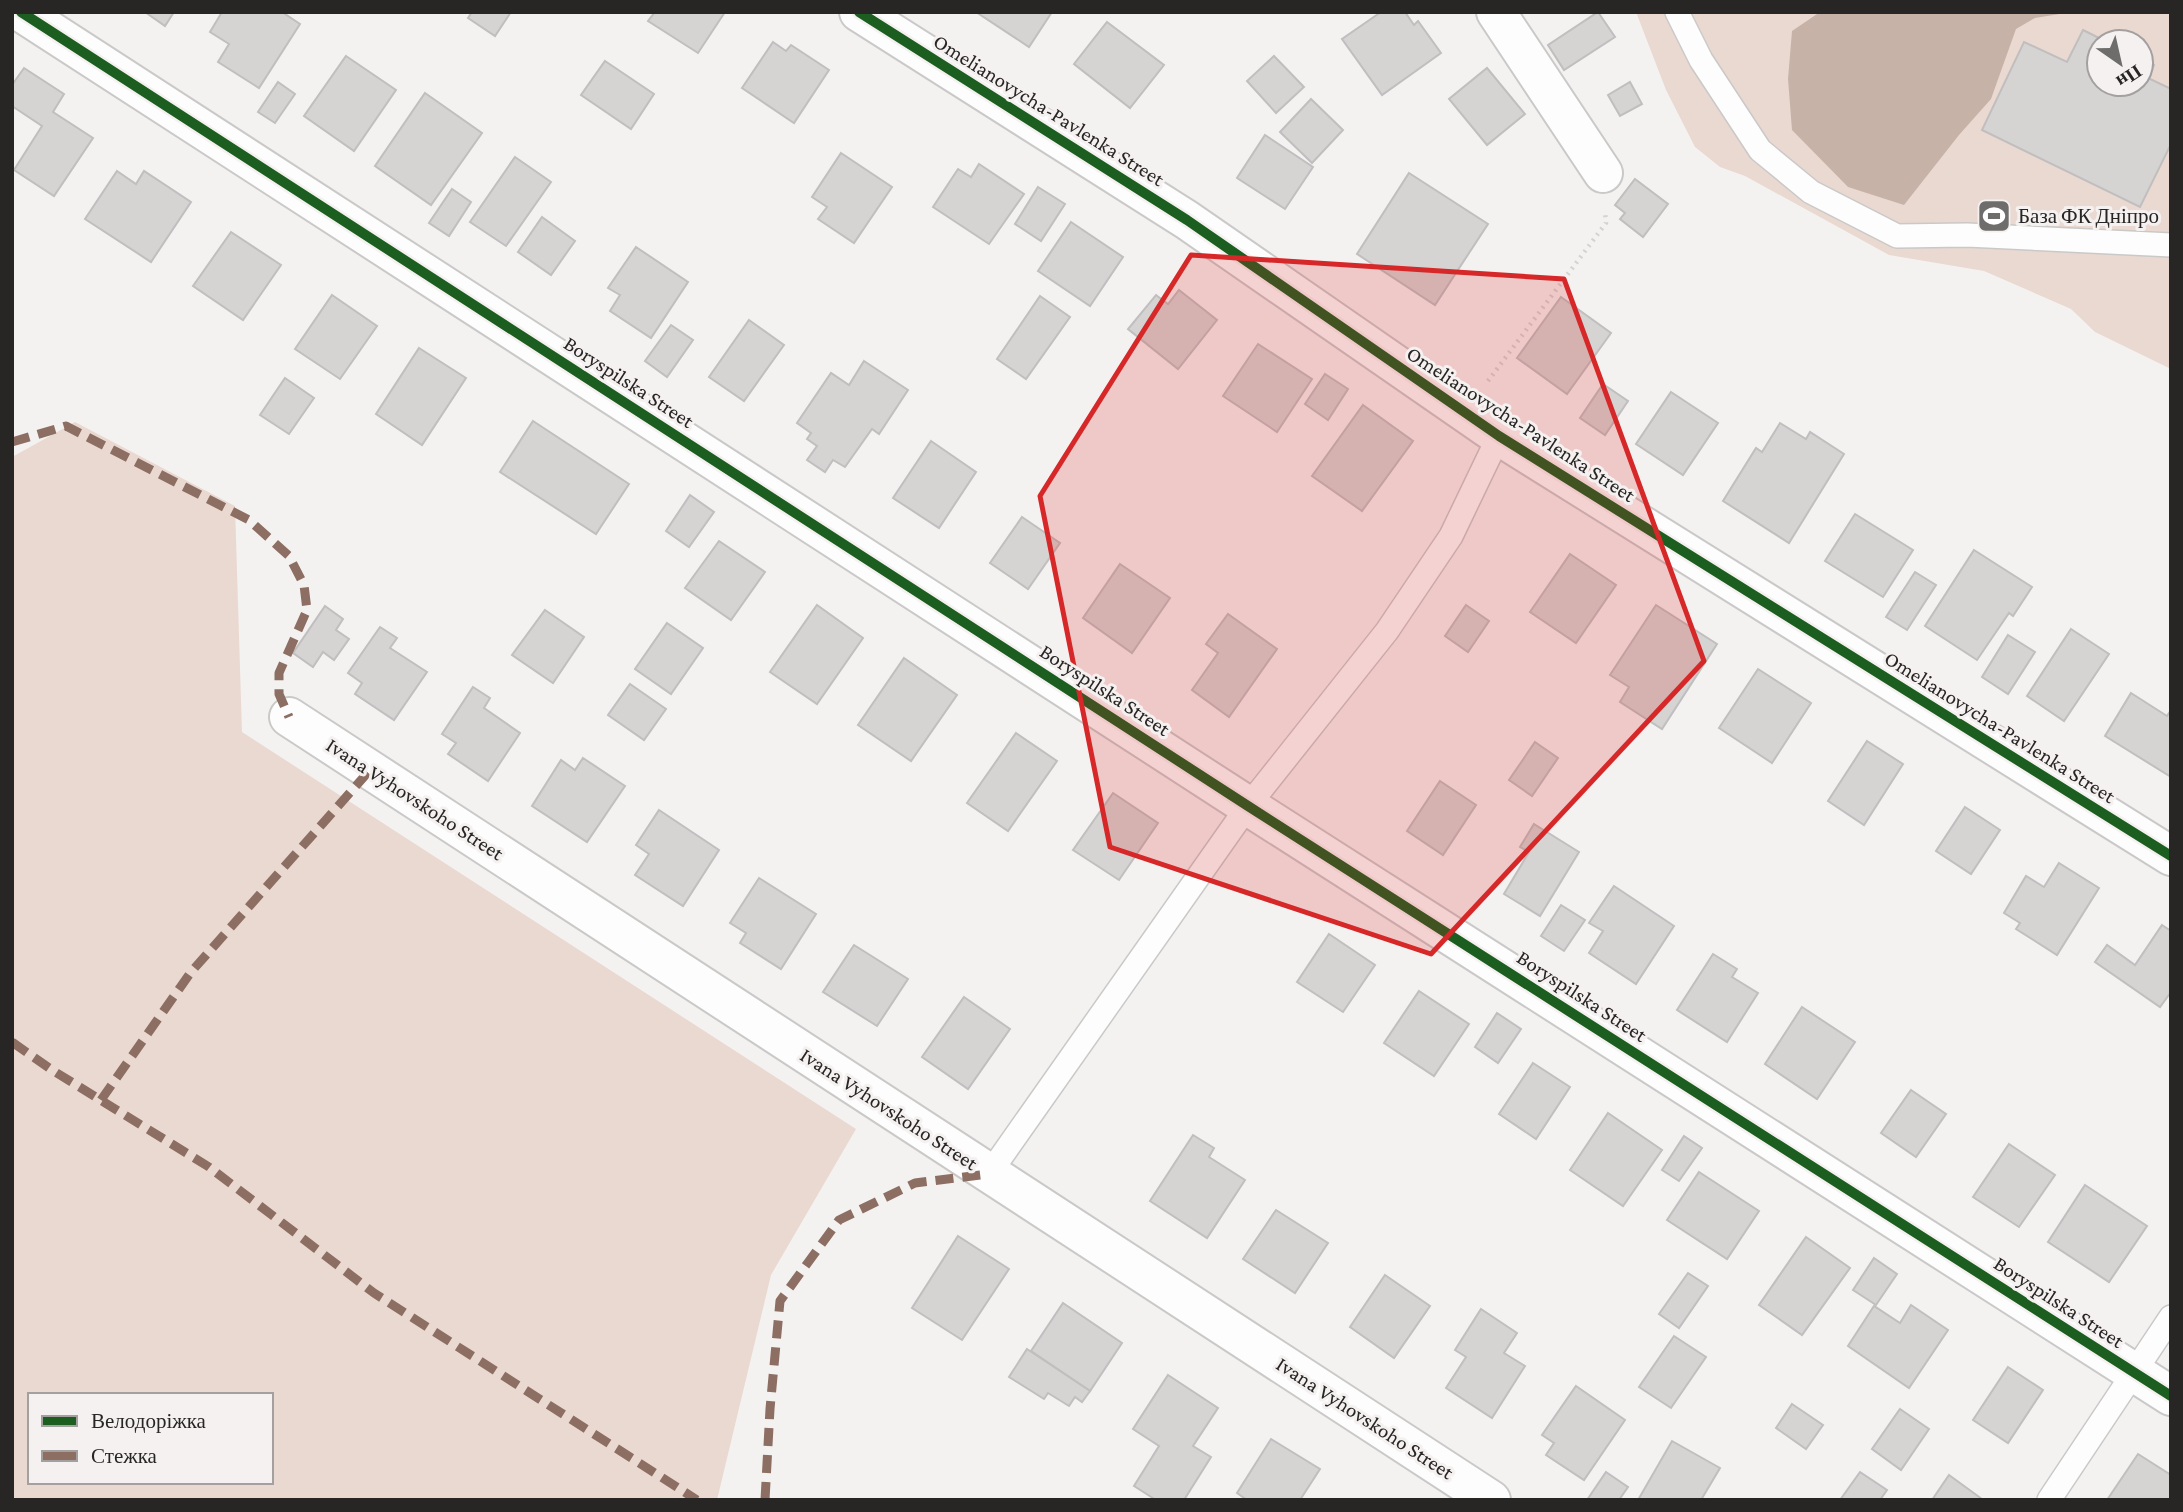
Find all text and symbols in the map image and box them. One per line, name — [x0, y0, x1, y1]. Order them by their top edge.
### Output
north arrow — [2085, 28, 2155, 98]
street label: Omelianovycha-Pavlenka Street — [929, 29, 1170, 192]
text: Пн — [2113, 61, 2146, 93]
sports icon: База ФК Дніпро — [1975, 197, 2013, 235]
place label: База ФК Дніпро — [2018, 204, 2159, 228]
street label: Boryspilska Street — [559, 331, 699, 434]
street label: Omelianovycha-Pavlenka Street — [1402, 341, 1641, 507]
street label: Boryspilska Street — [1035, 639, 1175, 742]
street label: Omelianovycha-Pavlenka Street — [1880, 646, 2121, 809]
street label: Ivana Vyhovskoho Street — [322, 733, 509, 866]
street label: Boryspilska Street — [1512, 945, 1652, 1048]
street label: Ivana Vyhovskoho Street — [796, 1043, 983, 1176]
street label: Boryspilska Street — [1989, 1251, 2129, 1354]
street label: Ivana Vyhovskoho Street — [1272, 1352, 1459, 1485]
legend — [28, 1393, 273, 1484]
text: Велодоріжка — [91, 1409, 207, 1433]
text: Стежка — [91, 1444, 158, 1468]

